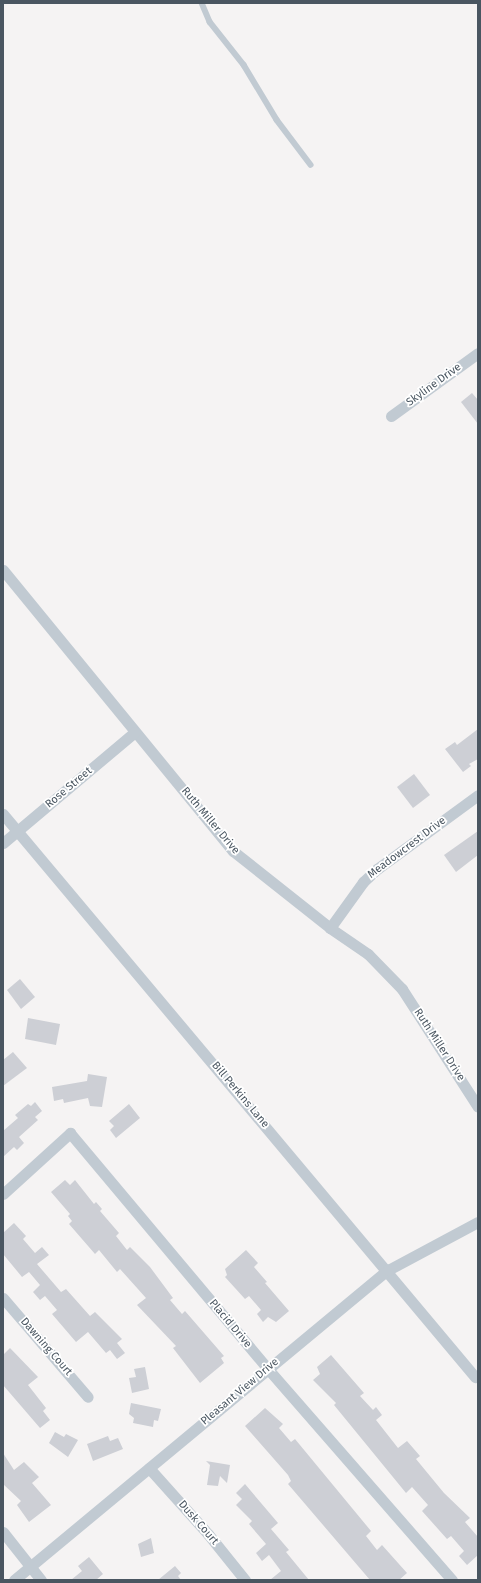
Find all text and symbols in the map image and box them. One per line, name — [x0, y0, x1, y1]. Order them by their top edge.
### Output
street label: Skyline Drive — [404, 361, 464, 409]
street label: Rose Street — [43, 765, 95, 811]
street label: Ruth Miller Drive — [178, 785, 242, 857]
street label: Meadowcrest Drive — [365, 814, 449, 882]
street label: Ruth Miller Drive — [411, 1006, 467, 1084]
street label: Bill Perkins Lane — [208, 1059, 272, 1131]
street label: Placid Drive — [206, 1297, 254, 1351]
street label: Dawning Court — [17, 1315, 75, 1379]
street label: Pleasant View Drive — [198, 1356, 282, 1428]
street label: Dusk Court — [175, 1498, 221, 1548]

